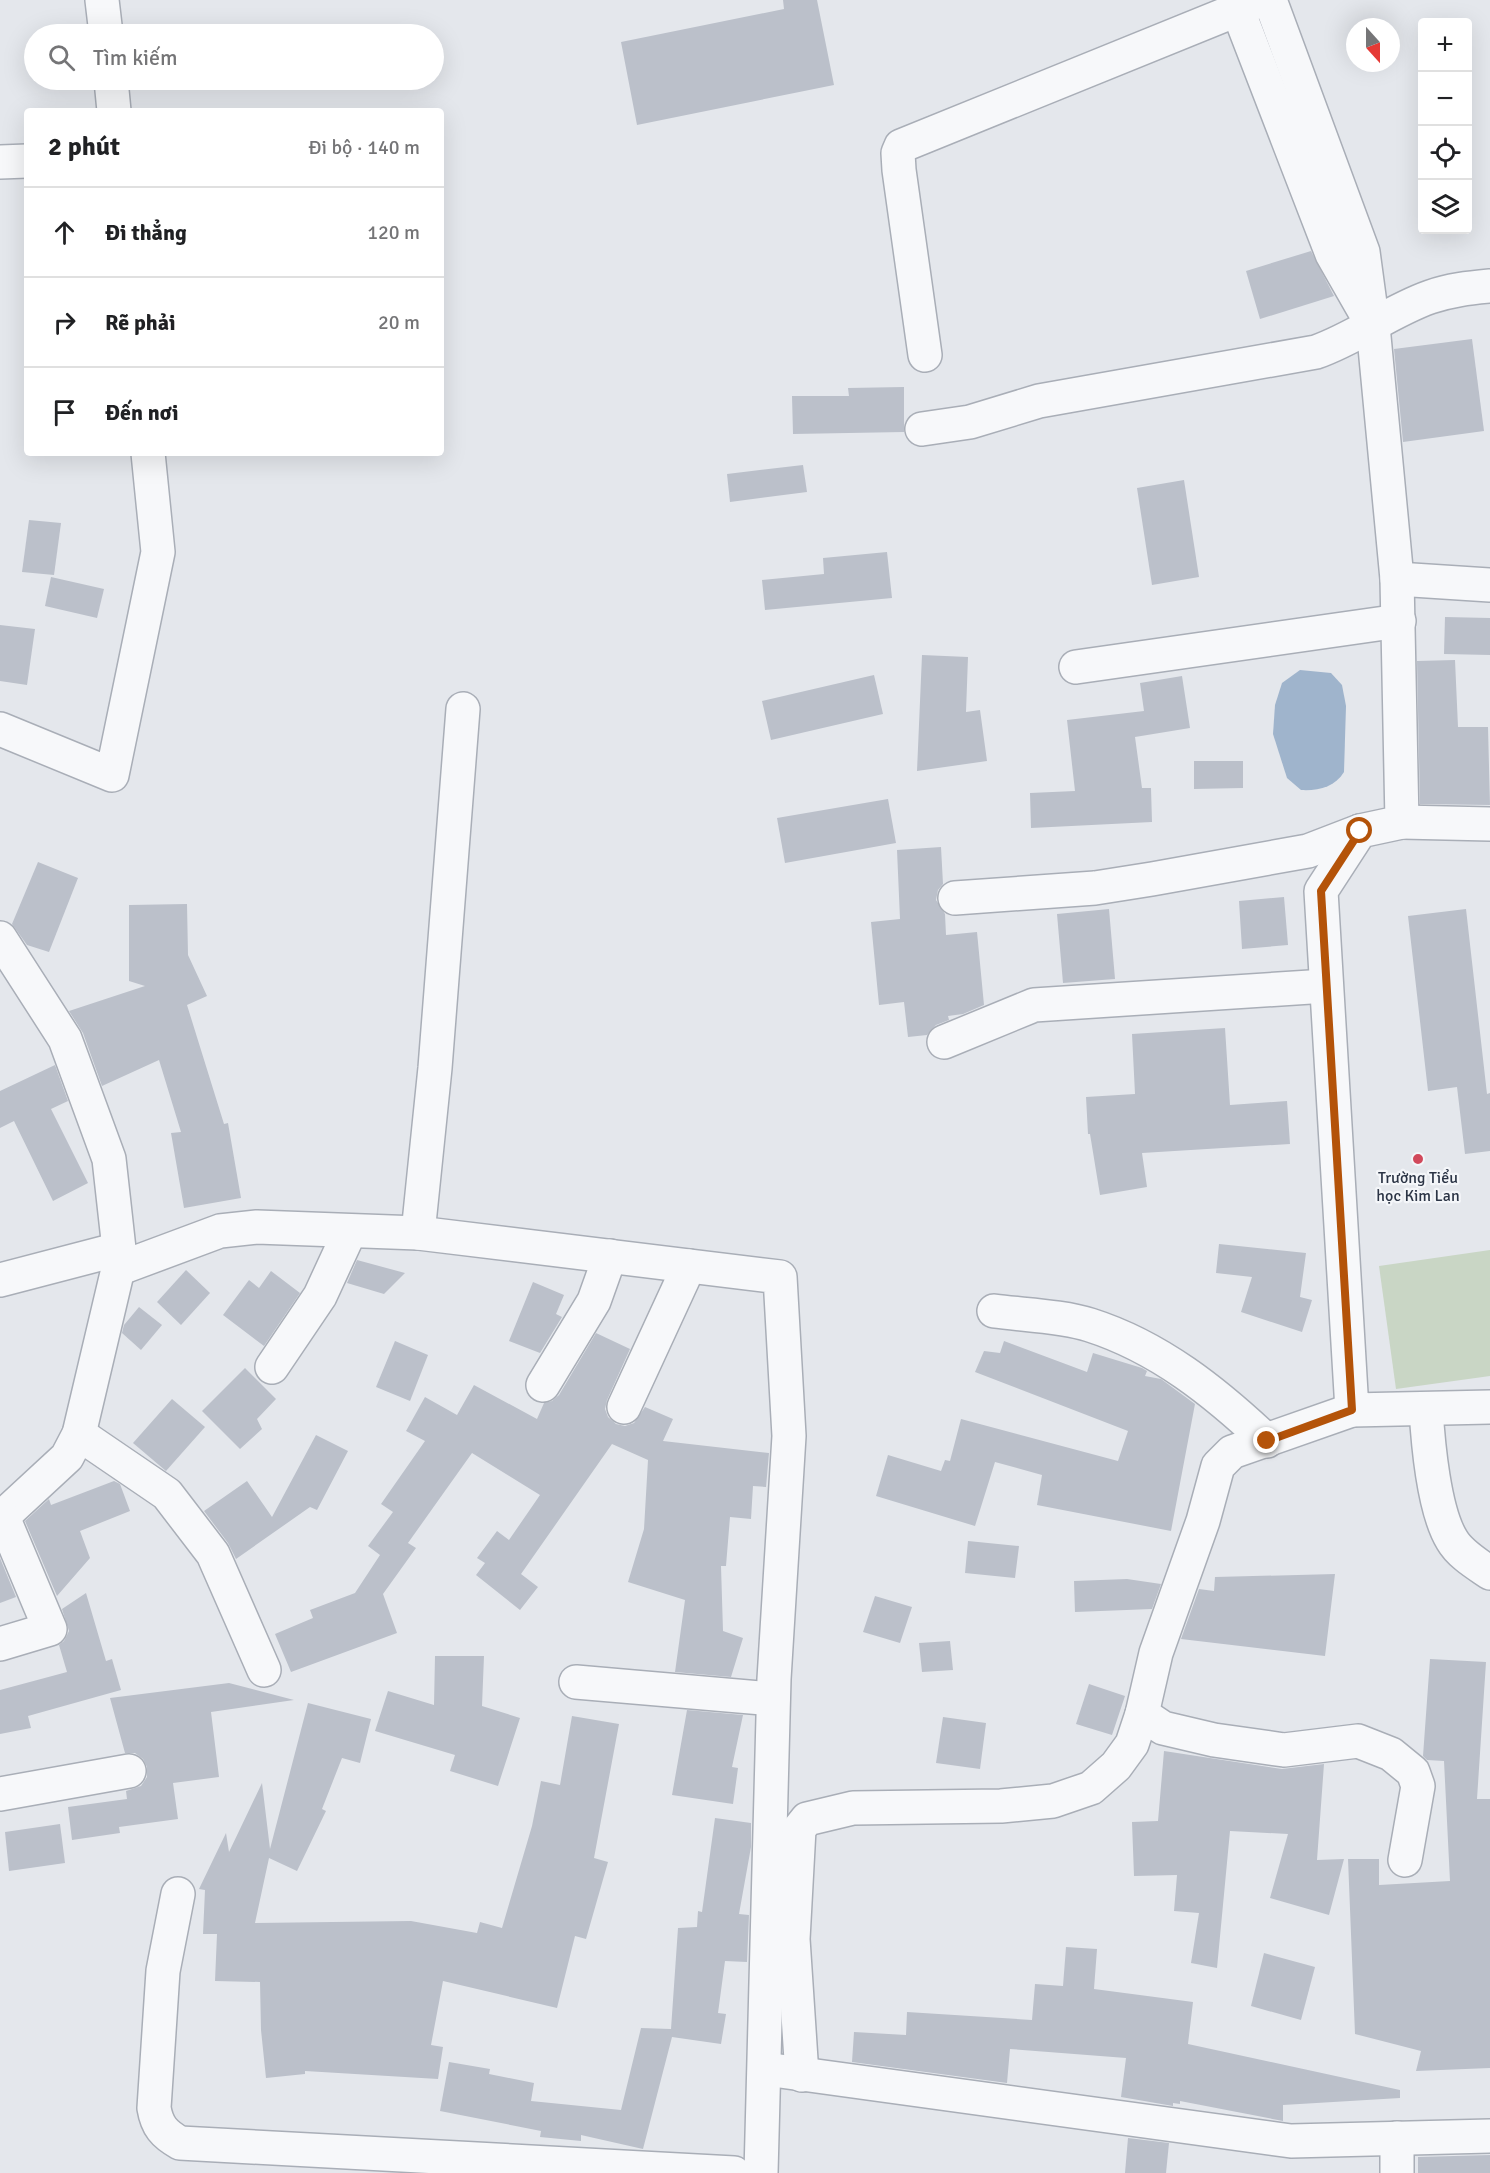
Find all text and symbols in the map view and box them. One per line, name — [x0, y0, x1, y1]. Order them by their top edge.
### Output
north arrow — [1346, 18, 1400, 72]
map controls — [1418, 18, 1472, 234]
button: + — [1418, 18, 1472, 72]
search box — [24, 24, 444, 90]
icon: search — [45, 41, 78, 74]
text: Tìm kiếm — [93, 44, 178, 71]
button: − — [1418, 72, 1472, 126]
button: locate — [1418, 126, 1472, 180]
text: 2 phút — [48, 131, 120, 163]
text: Đi bộ · 140 m — [308, 135, 420, 160]
button: layers — [1418, 180, 1472, 234]
icon: ahead — [48, 216, 81, 249]
text: Đi thẳng — [105, 219, 187, 246]
text: 120 m — [367, 220, 420, 245]
icon: right — [48, 306, 81, 339]
text: Rẽ phải — [105, 309, 176, 336]
text: 20 m — [378, 310, 420, 335]
icon: arrive — [48, 396, 81, 429]
text: Đến nơi — [105, 399, 179, 426]
route start — [1346, 817, 1372, 843]
marker: Trường Tiểu học Kim Lan — [1411, 1152, 1425, 1166]
place label: Trường Tiểu học Kim Lan — [1376, 1168, 1460, 1206]
route end — [1253, 1427, 1279, 1453]

